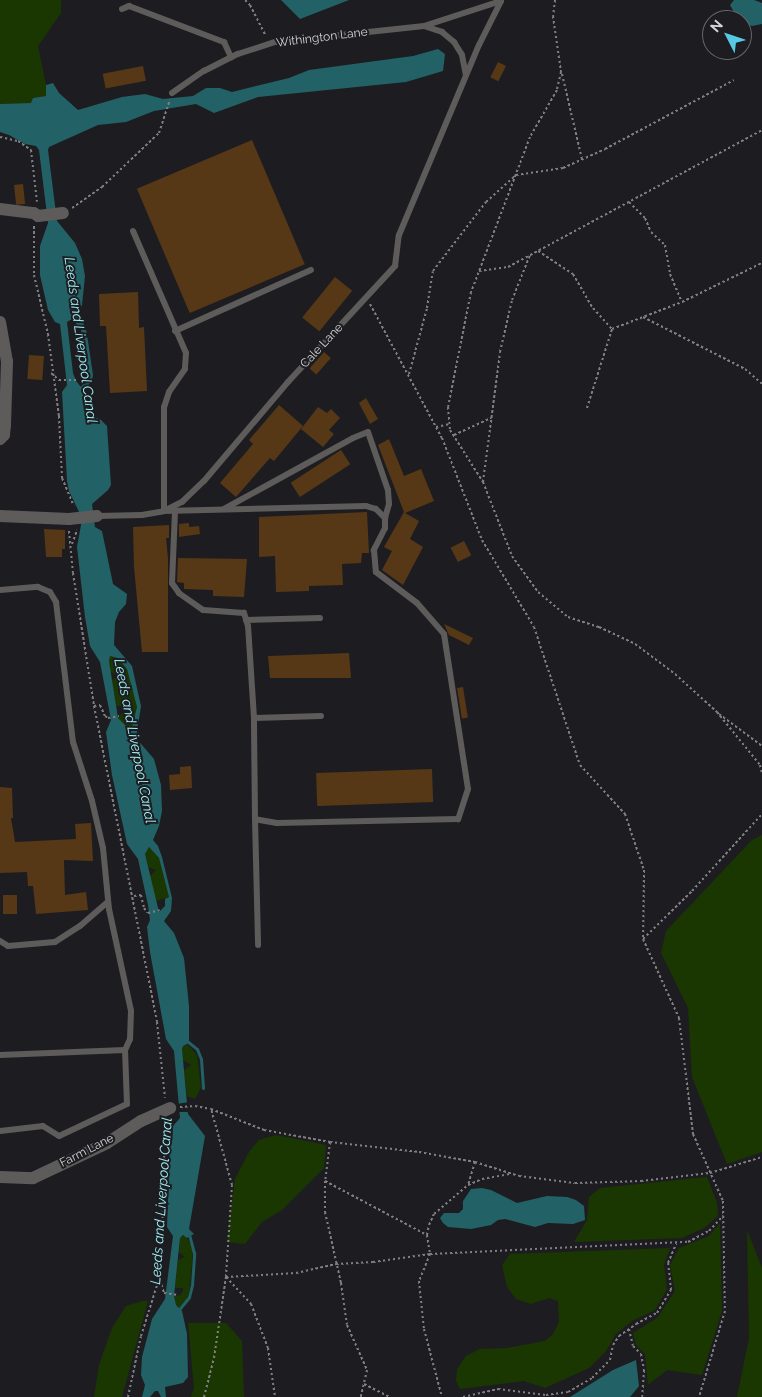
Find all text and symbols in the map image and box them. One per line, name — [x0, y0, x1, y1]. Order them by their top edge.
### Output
north arrow — [702, 10, 752, 60]
text: N — [707, 17, 726, 35]
street label: Withington Lane — [276, 25, 368, 51]
water label: Leeds and Liverpool Canal — [61, 256, 101, 424]
street label: Cale Lane — [298, 321, 346, 371]
water label: Leeds and Liverpool Canal — [111, 657, 159, 825]
water label: Leeds and Liverpool Canal — [147, 1117, 175, 1285]
street label: Farm Lane — [58, 1131, 116, 1171]

